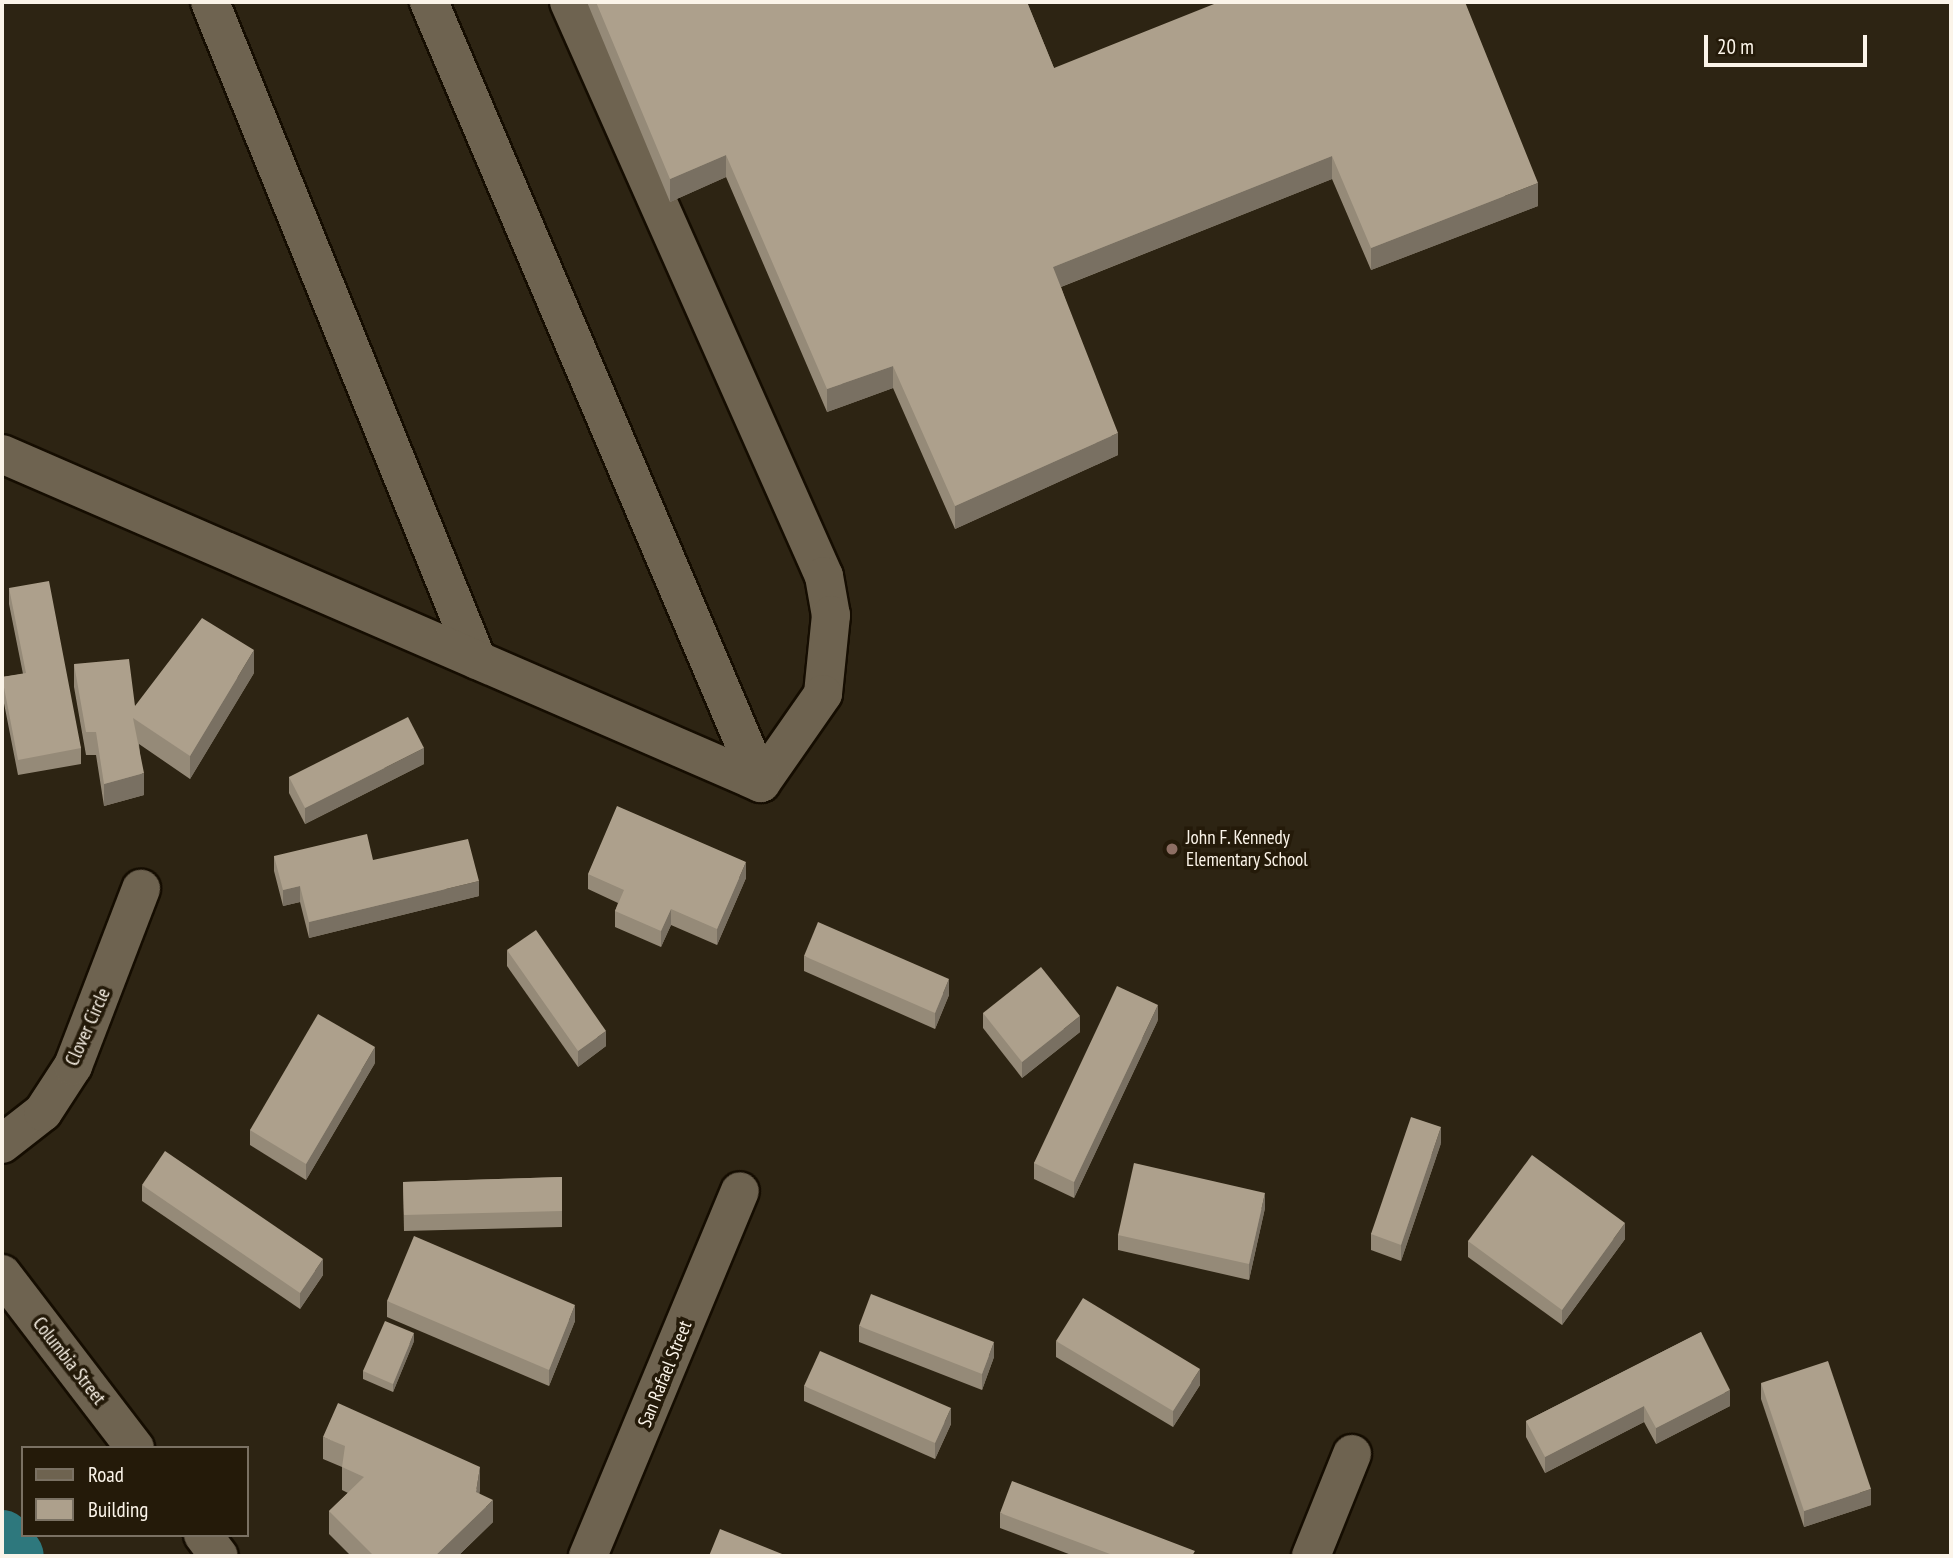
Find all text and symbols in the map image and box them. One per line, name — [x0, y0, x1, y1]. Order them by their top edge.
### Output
scale bar — [1708, 21, 1871, 65]
text: 20 m — [1717, 33, 1754, 60]
place label: John F. Kennedy Elementary School — [1186, 827, 1308, 871]
marker: John F. Kennedy Elementary School — [1164, 841, 1180, 857]
street label: Clover Circle — [61, 985, 115, 1069]
street label: Columbia Street — [28, 1313, 110, 1409]
street label: San Rafael Street — [633, 1317, 697, 1431]
legend — [21, 1446, 248, 1537]
text: Road — [88, 1461, 124, 1488]
text: Building — [88, 1496, 148, 1523]

